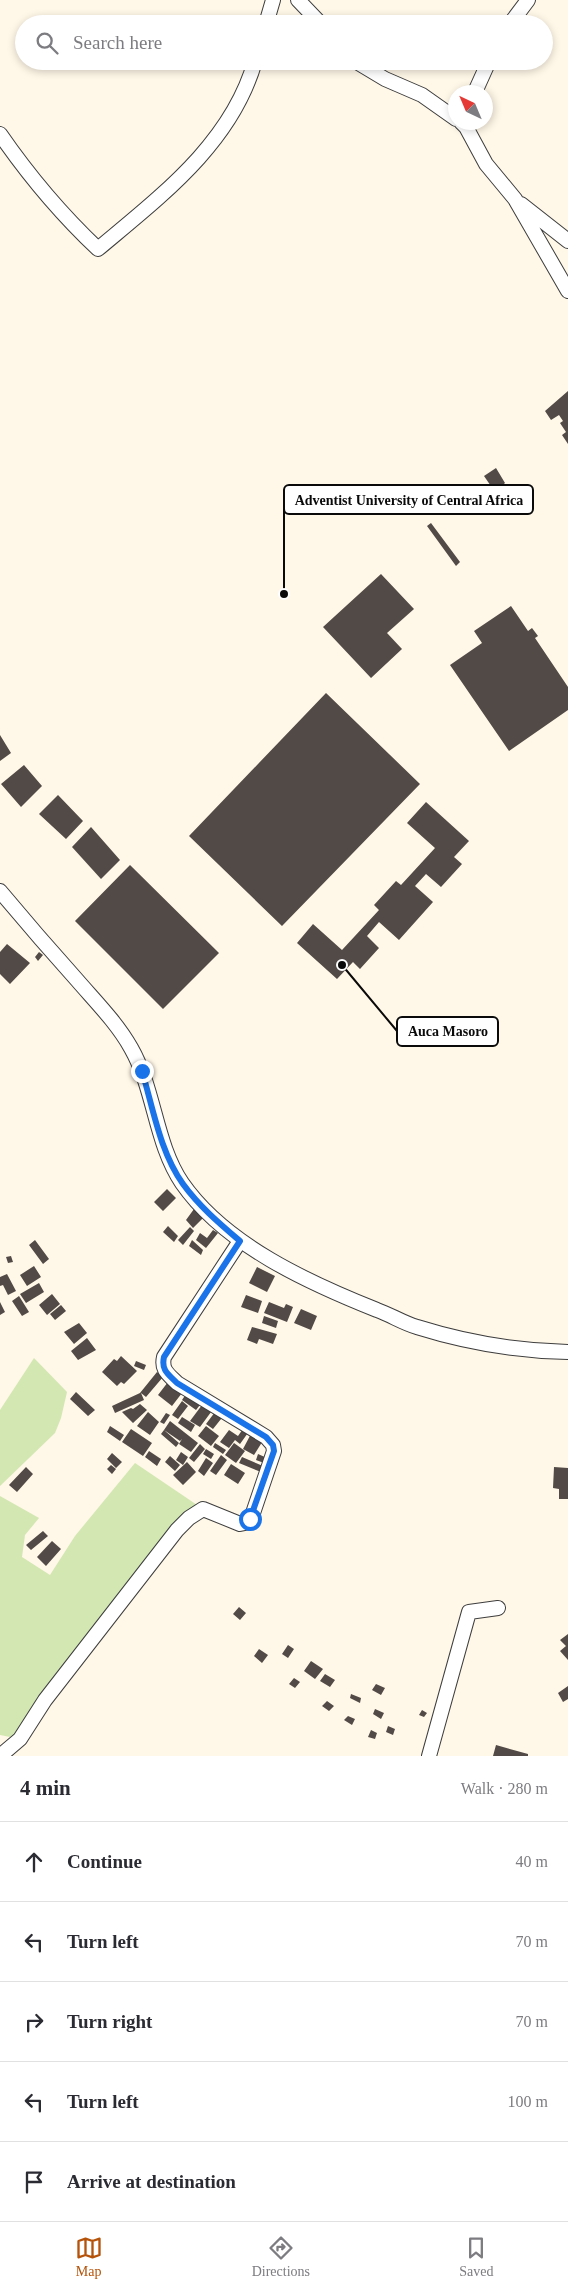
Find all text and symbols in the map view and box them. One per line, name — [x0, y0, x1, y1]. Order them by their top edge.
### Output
search box — [15, 15, 553, 70]
icon: search — [33, 29, 61, 57]
text: Search here — [73, 32, 162, 53]
north arrow — [448, 85, 493, 130]
callout: Adventist University of Central Africa — [284, 485, 533, 514]
text: Adventist University of Central Africa — [295, 493, 523, 508]
callout: Auca Masoro — [397, 1017, 498, 1046]
text: Auca Masoro — [408, 1024, 488, 1039]
route end — [131, 1060, 154, 1083]
route start — [239, 1508, 262, 1531]
text: 4 min — [20, 1776, 71, 1800]
text: Walk · 280 m — [461, 1780, 548, 1797]
icon: ahead — [20, 1848, 48, 1876]
text: Continue — [67, 1851, 142, 1872]
text: 40 m — [516, 1853, 548, 1870]
icon: left — [20, 1928, 48, 1956]
text: Turn left — [67, 1931, 139, 1952]
text: 70 m — [516, 1933, 548, 1950]
icon: right — [20, 2008, 48, 2036]
text: Turn right — [67, 2011, 152, 2032]
text: 70 m — [516, 2013, 548, 2030]
icon: left — [20, 2088, 48, 2116]
text: Turn left — [67, 2091, 139, 2112]
text: 100 m — [508, 2093, 548, 2110]
icon: arrive — [20, 2168, 48, 2196]
text: Arrive at destination — [67, 2171, 236, 2192]
tab: Map — [75, 2234, 103, 2280]
tab: Directions — [252, 2234, 310, 2280]
tab: Saved — [459, 2234, 493, 2280]

